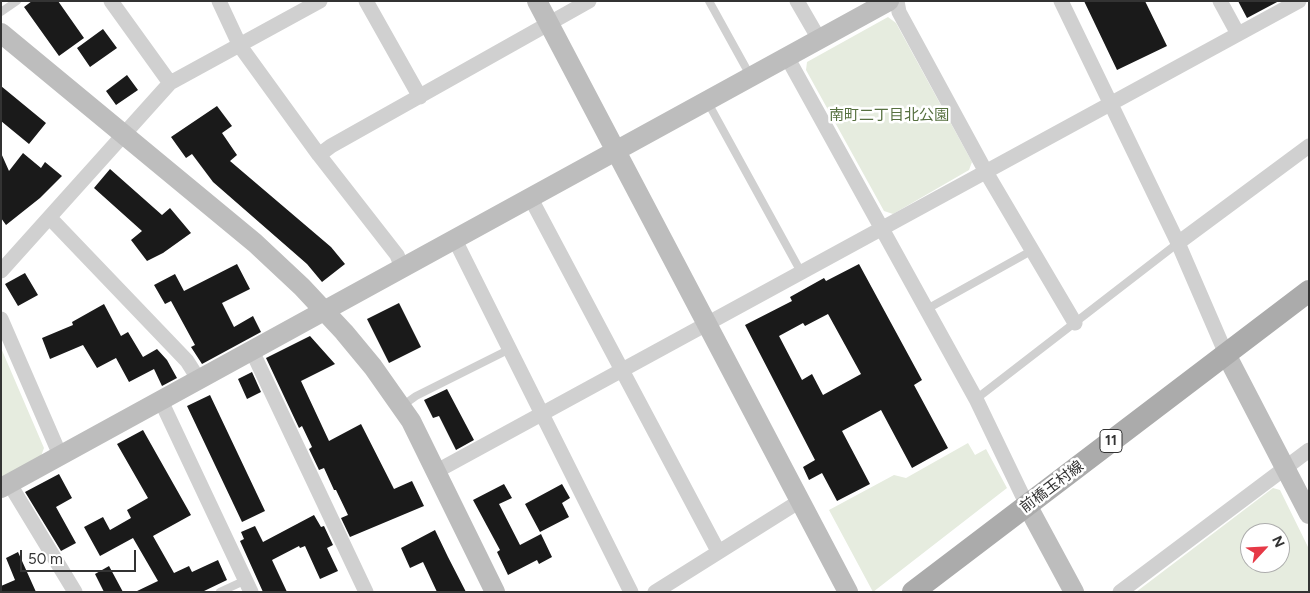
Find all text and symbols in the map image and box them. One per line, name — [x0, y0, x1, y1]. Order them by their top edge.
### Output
park label: 南町二丁目北公園 — [829, 107, 949, 125]
road number: 11 — [1100, 430, 1122, 452]
street label: 前橋玉村線 — [1017, 457, 1087, 517]
north arrow — [1240, 523, 1290, 573]
text: N — [1268, 533, 1288, 550]
scale bar — [22, 540, 139, 572]
text: 50 m — [28, 550, 63, 568]

